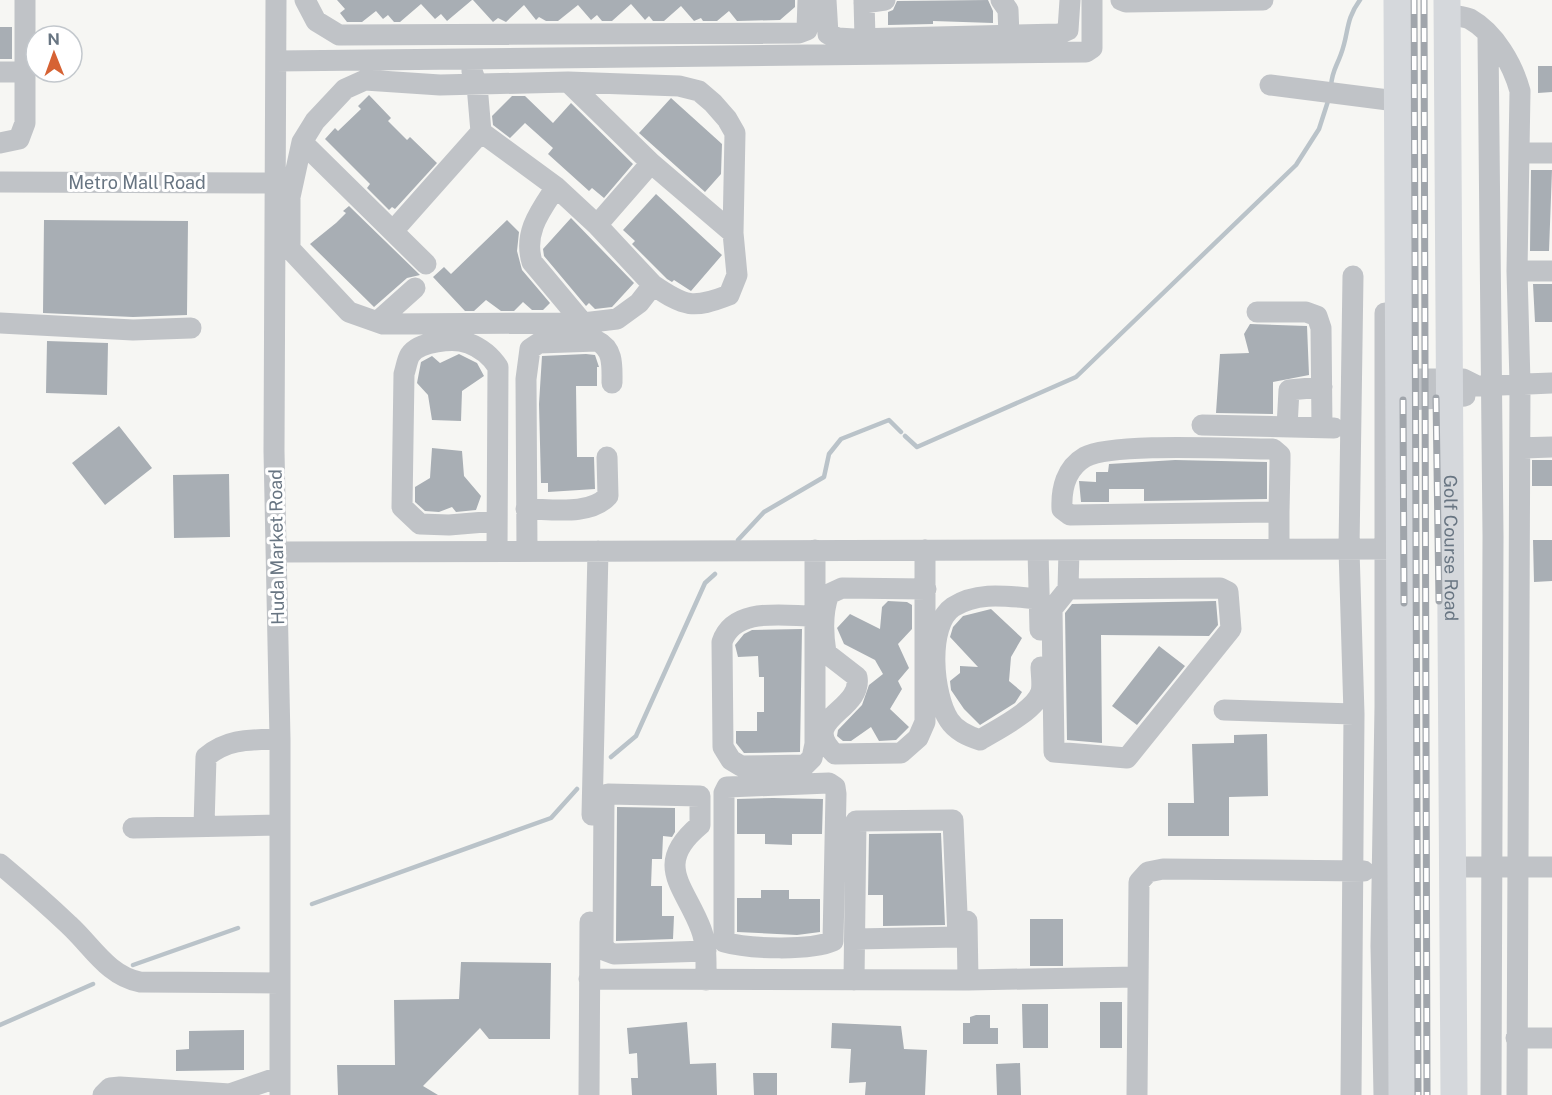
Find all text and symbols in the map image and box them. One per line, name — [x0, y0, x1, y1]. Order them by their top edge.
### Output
north arrow — [24, 24, 84, 84]
text: N — [47, 30, 60, 49]
street label: Metro Mall Road — [68, 172, 206, 193]
street label: Huda Market Road — [265, 469, 288, 625]
street label: Golf Course Road — [1440, 475, 1462, 621]

